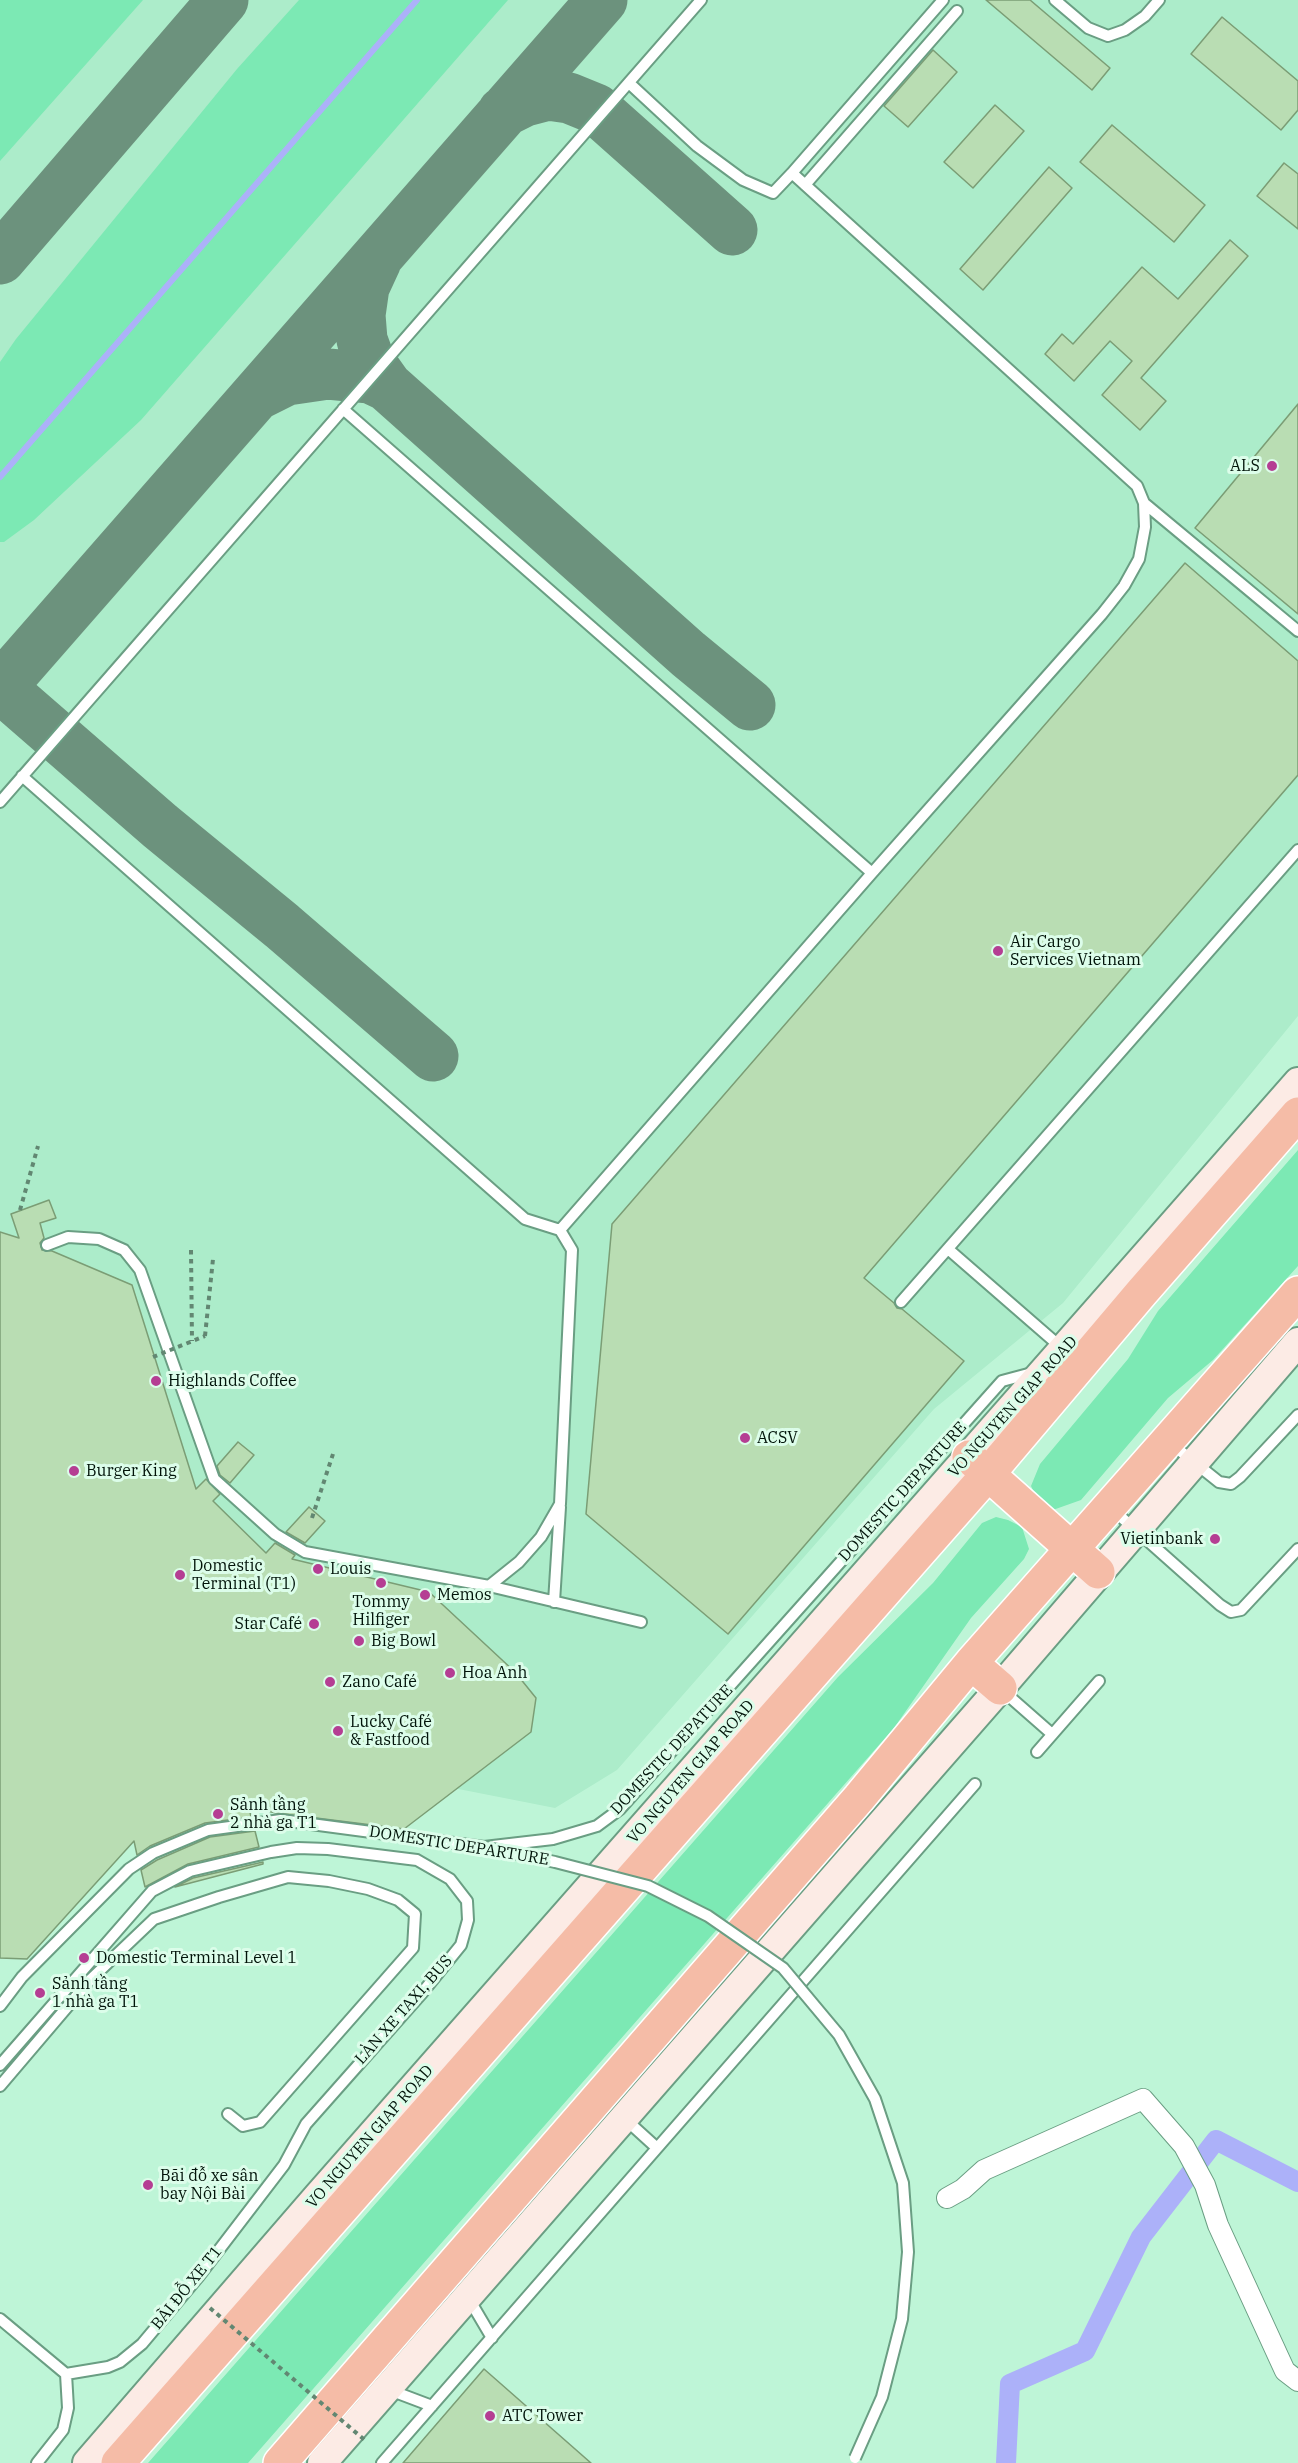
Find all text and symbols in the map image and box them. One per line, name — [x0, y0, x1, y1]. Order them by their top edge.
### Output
place label: ALS — [1230, 456, 1260, 476]
marker: ALS — [1265, 459, 1279, 473]
place label: Air Cargo Services Vietnam — [1010, 932, 1141, 970]
marker: Air Cargo Services Vietnam — [991, 944, 1005, 958]
street label: VO NGUYEN GIAP ROAD — [944, 1332, 1082, 1482]
place label: Highlands Coffee — [168, 1371, 296, 1391]
marker: Highlands Coffee — [149, 1374, 163, 1388]
street label: DOMESTIC DEPARTURE — [835, 1418, 971, 1566]
place label: ACSV — [757, 1428, 798, 1448]
marker: ACSV — [738, 1431, 752, 1445]
place label: Burger King — [86, 1461, 177, 1481]
marker: Burger King — [67, 1464, 81, 1478]
place label: Vietinbank — [1120, 1529, 1203, 1549]
marker: Vietinbank — [1208, 1532, 1222, 1546]
place label: Domestic Terminal (T1) — [192, 1556, 296, 1594]
place label: Louis — [330, 1559, 371, 1579]
marker: Louis — [311, 1562, 325, 1576]
marker: Domestic Terminal (T1) — [173, 1568, 187, 1582]
marker: Tommy Hilfiger — [374, 1576, 388, 1590]
place label: Memos — [437, 1585, 492, 1605]
marker: Memos — [418, 1588, 432, 1602]
place label: Tommy Hilfiger — [352, 1592, 410, 1630]
place label: Star Café — [235, 1614, 302, 1634]
marker: Star Café — [307, 1617, 321, 1631]
place label: Big Bowl — [371, 1631, 436, 1651]
marker: Big Bowl — [352, 1634, 366, 1648]
place label: Hoa Anh — [462, 1663, 527, 1683]
marker: Hoa Anh — [443, 1666, 457, 1680]
place label: Zano Café — [342, 1672, 417, 1692]
marker: Zano Café — [323, 1675, 337, 1689]
street label: DOMESTIC DEPATURE — [607, 1681, 737, 1819]
street label: VO NGUYEN GIAP ROAD — [624, 1696, 758, 1848]
place label: Lucky Café & Fastfood — [350, 1712, 432, 1750]
marker: Lucky Café & Fastfood — [331, 1724, 345, 1738]
place label: Sảnh tầng 2 nhà ga T1 — [230, 1795, 317, 1833]
marker: Sảnh tầng 2 nhà ga T1 — [211, 1807, 225, 1821]
street label: DOMESTIC DEPARTURE — [368, 1822, 550, 1870]
place label: Domestic Terminal Level 1 — [96, 1948, 297, 1968]
marker: Domestic Terminal Level 1 — [77, 1951, 91, 1965]
street label: LÀN XE TAXI, BUS — [351, 1951, 457, 2069]
place label: Sảnh tầng 1 nhà ga T1 — [52, 1974, 139, 2012]
marker: Sảnh tầng 1 nhà ga T1 — [33, 1986, 47, 2000]
street label: VO NGUYEN GIAP ROAD — [303, 2061, 437, 2213]
place label: Bãi đỗ xe sân bay Nội Bài — [160, 2166, 258, 2204]
marker: Bãi đỗ xe sân bay Nội Bài — [141, 2178, 155, 2192]
street label: BÃI ĐỖ XE T1 — [147, 2242, 227, 2334]
place label: ATC Tower — [502, 2406, 583, 2426]
marker: ATC Tower — [483, 2409, 497, 2423]

